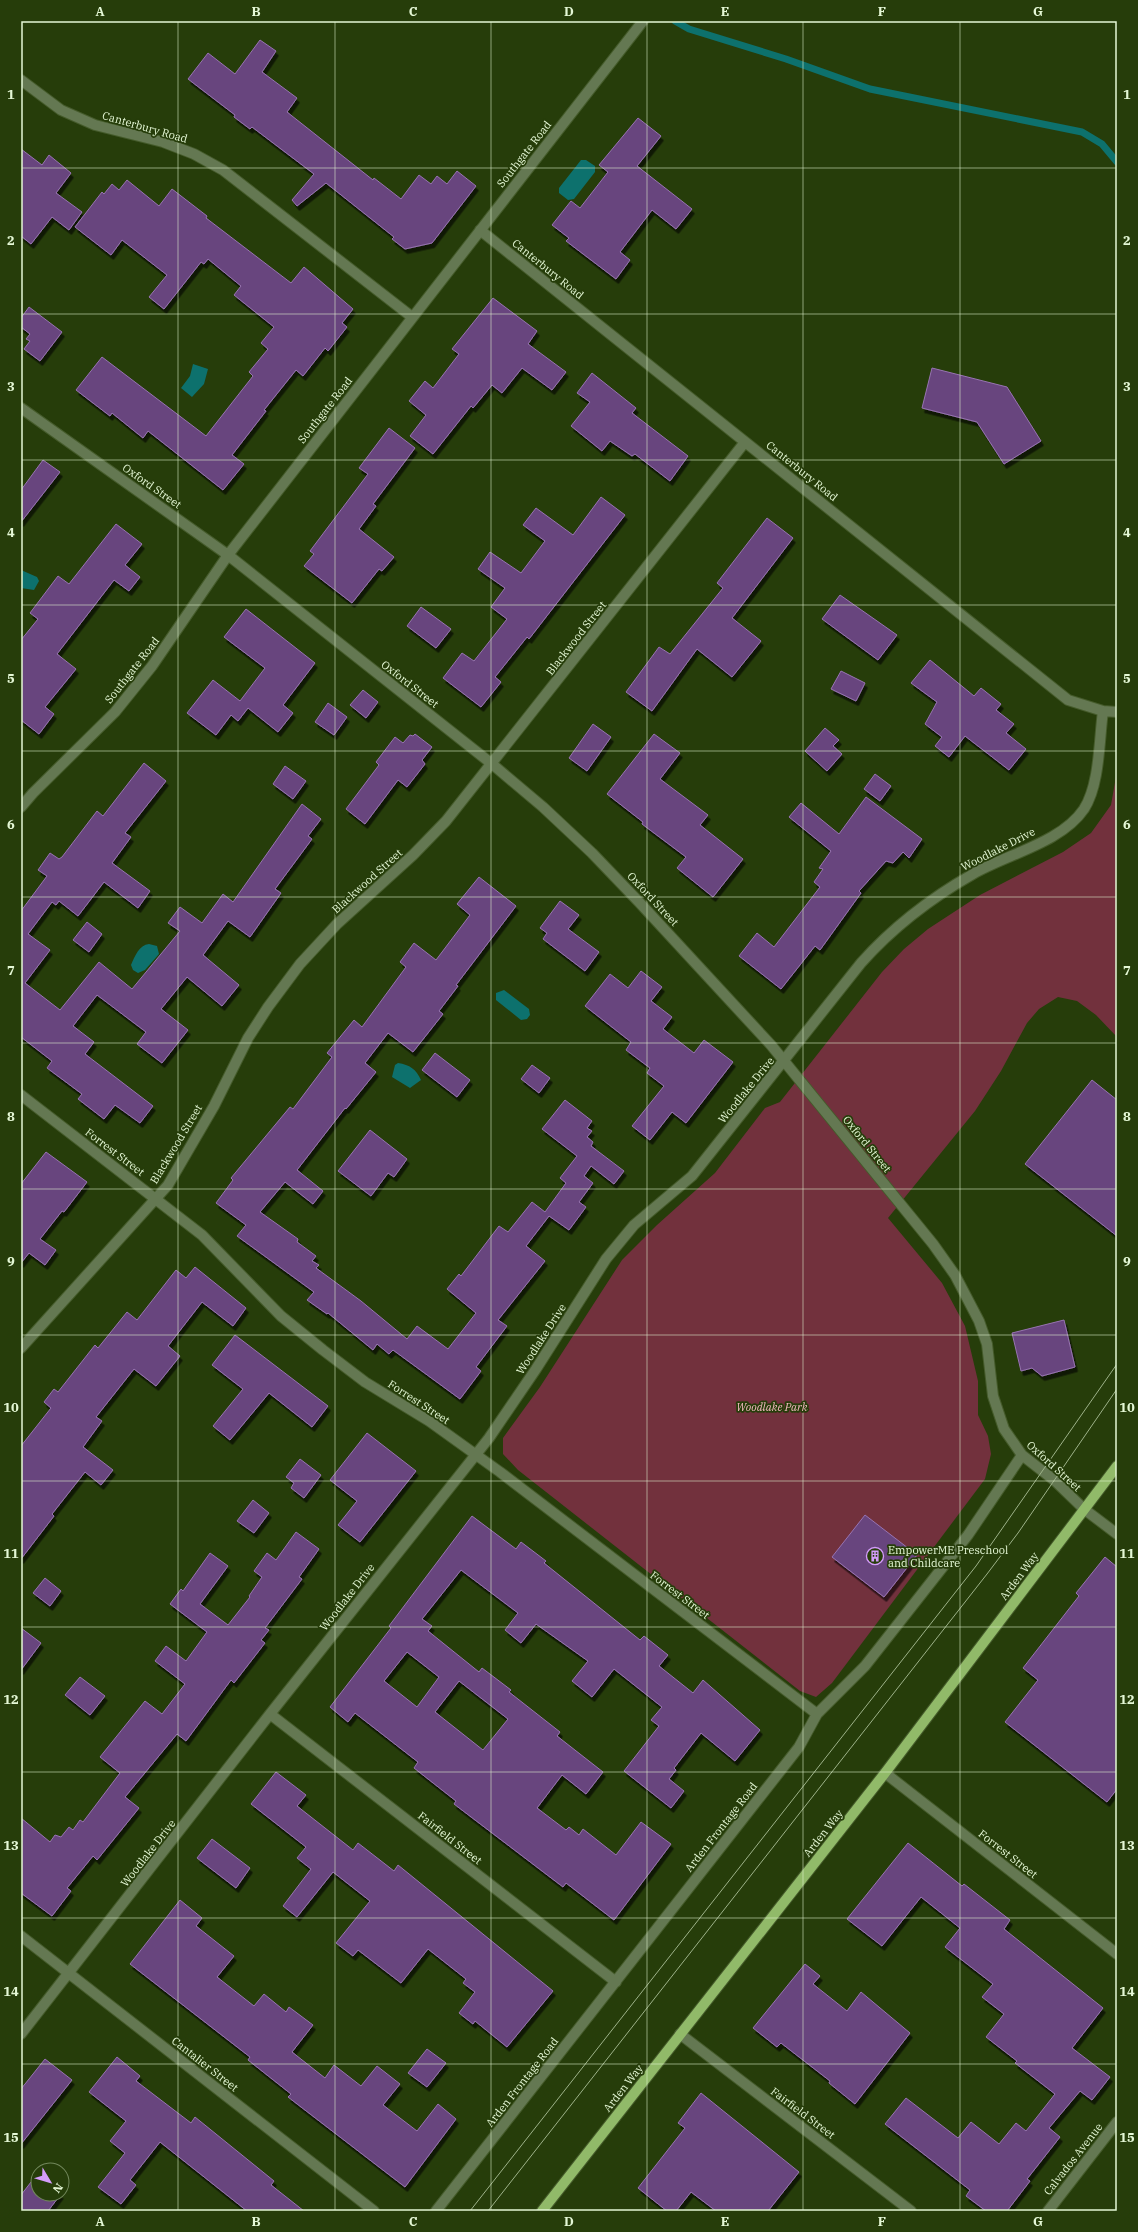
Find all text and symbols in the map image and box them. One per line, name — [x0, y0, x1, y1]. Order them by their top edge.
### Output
text: A — [95, 3, 105, 20]
text: B — [251, 3, 261, 20]
text: C — [409, 3, 418, 20]
text: D — [564, 3, 574, 20]
text: E — [721, 3, 729, 20]
text: F — [878, 3, 886, 20]
text: G — [1033, 3, 1043, 20]
text: 1 — [7, 86, 15, 103]
text: 1 — [1123, 86, 1131, 103]
street label: Canterbury Road — [101, 108, 190, 146]
street label: Southgate Road — [494, 118, 555, 190]
text: 2 — [7, 232, 15, 249]
text: 2 — [1123, 232, 1131, 249]
street label: Canterbury Road — [509, 236, 587, 302]
street label: Southgate Road — [295, 374, 356, 446]
text: 3 — [7, 378, 15, 395]
text: 3 — [1123, 378, 1131, 395]
street label: Canterbury Road — [763, 438, 841, 504]
street label: Oxford Street — [120, 460, 184, 512]
text: 4 — [7, 524, 15, 541]
text: 4 — [1123, 524, 1131, 541]
street label: Blackwood Street — [543, 598, 609, 678]
street label: Southgate Road — [102, 634, 163, 706]
street label: Oxford Street — [379, 657, 442, 711]
text: 5 — [7, 670, 15, 687]
text: 5 — [1123, 670, 1131, 687]
text: 6 — [7, 816, 15, 833]
text: 6 — [1123, 816, 1131, 833]
street label: Woodlake Drive — [959, 824, 1037, 874]
street label: Blackwood Street — [329, 846, 405, 916]
street label: Oxford Street — [624, 869, 682, 929]
text: 7 — [7, 962, 15, 979]
text: 7 — [1123, 962, 1131, 979]
street label: Woodlake Drive — [715, 1054, 777, 1126]
street label: Blackwood Street — [147, 1102, 205, 1186]
text: 8 — [7, 1108, 15, 1125]
text: 8 — [1123, 1108, 1131, 1125]
street label: Oxford Street — [840, 1113, 894, 1175]
street label: Forrest Street — [82, 1125, 148, 1179]
text: 9 — [7, 1253, 15, 1270]
text: 9 — [1123, 1253, 1131, 1270]
street label: Woodlake Drive — [513, 1301, 569, 1377]
street label: Forrest Street — [385, 1377, 453, 1427]
text: 10 — [3, 1399, 19, 1416]
text: 10 — [1119, 1399, 1135, 1416]
park label: Woodlake Park — [736, 1400, 808, 1414]
street label: Oxford Street — [1024, 1438, 1084, 1494]
place label: EmpowerME Preschool and Childcare — [888, 1543, 1008, 1570]
text: 11 — [3, 1545, 19, 1562]
text: 11 — [1119, 1545, 1135, 1562]
building icon: EmpowerME Preschool and Childcare — [865, 1546, 885, 1566]
street label: Arden Way — [996, 1549, 1042, 1603]
street label: Woodlake Drive — [316, 1561, 378, 1633]
street label: Forrest Street — [647, 1568, 713, 1622]
text: 12 — [3, 1691, 19, 1708]
text: 12 — [1119, 1691, 1135, 1708]
street label: Arden Frontage Road — [682, 1779, 760, 1875]
street label: Arden Way — [800, 1806, 846, 1860]
street label: Fairfield Street — [415, 1809, 485, 1867]
street label: Woodlake Drive — [117, 1817, 179, 1889]
street label: Forrest Street — [976, 1827, 1040, 1881]
text: 13 — [3, 1837, 19, 1854]
text: 13 — [1119, 1837, 1135, 1854]
text: 14 — [3, 1983, 19, 2000]
text: 14 — [1119, 1983, 1135, 2000]
street label: Cantalier Street — [169, 2034, 241, 2095]
street label: Arden Frontage Road — [483, 2034, 561, 2130]
street label: Arden Way — [600, 2061, 646, 2115]
street label: Fairfield Street — [768, 2084, 838, 2142]
street label: Calvados Avenue — [1041, 2120, 1106, 2198]
text: 15 — [3, 2129, 19, 2146]
text: 15 — [1119, 2129, 1135, 2146]
north arrow — [30, 2162, 70, 2202]
text: N — [50, 2180, 66, 2196]
text: A — [95, 2213, 105, 2230]
text: B — [251, 2213, 261, 2230]
text: C — [409, 2213, 418, 2230]
text: D — [564, 2213, 574, 2230]
text: E — [721, 2213, 729, 2230]
text: F — [878, 2213, 886, 2230]
text: G — [1033, 2213, 1043, 2230]

